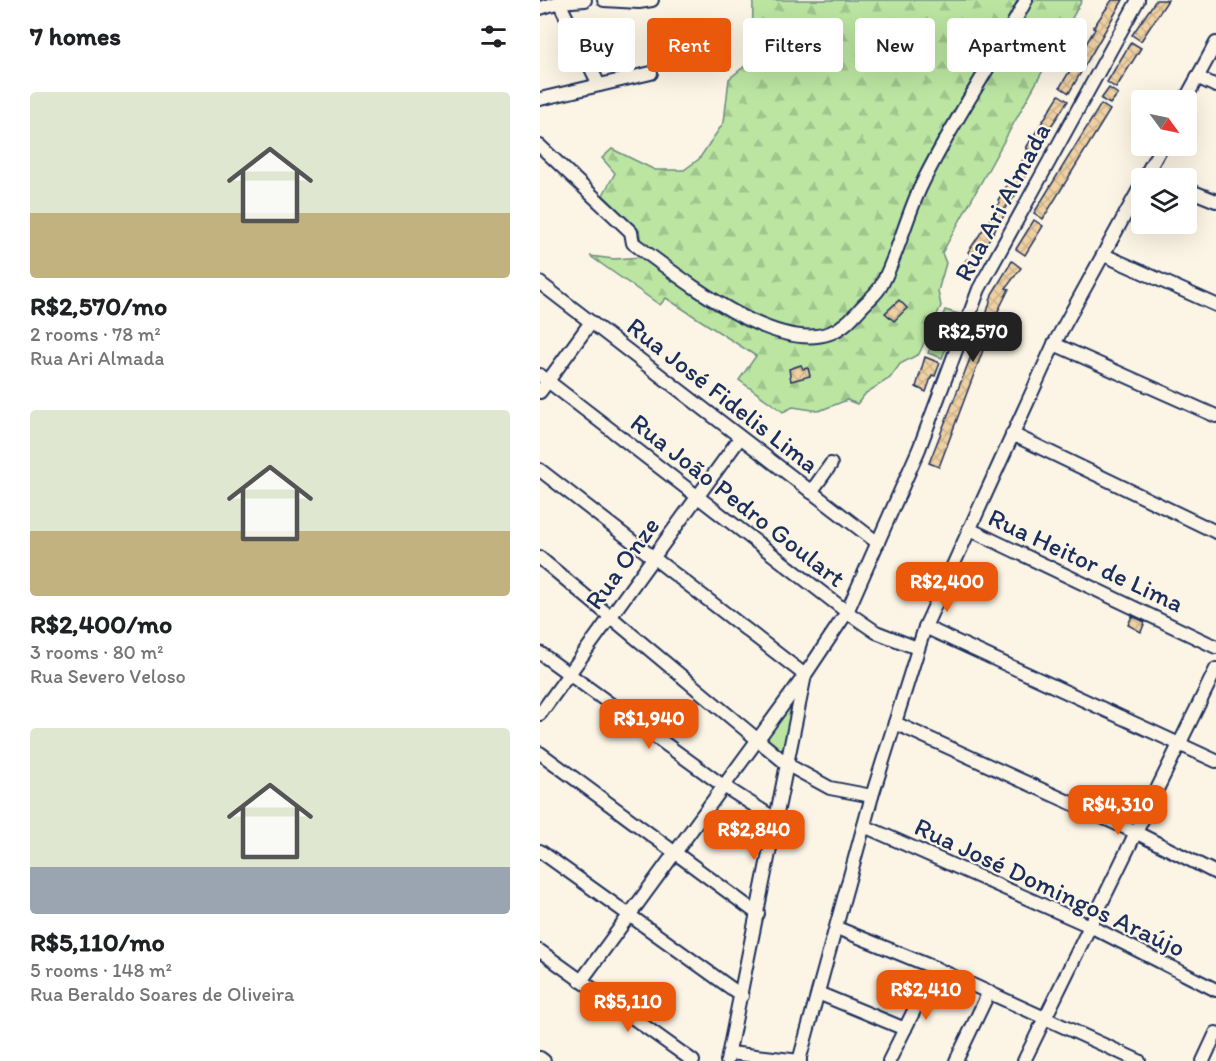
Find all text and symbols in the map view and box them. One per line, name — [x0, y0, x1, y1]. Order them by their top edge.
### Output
chip: Buy — [558, 18, 635, 72]
chip: Rent — [647, 18, 731, 72]
chip: Filters — [743, 18, 843, 72]
chip: New — [855, 18, 935, 72]
chip: Apartment — [947, 18, 1087, 72]
text: 7 homes — [30, 20, 121, 52]
icon: filters — [477, 20, 510, 53]
north arrow — [1131, 90, 1197, 156]
map controls — [1131, 90, 1197, 234]
street label: Rua Ari Almada — [947, 117, 1057, 287]
icon: home — [216, 131, 324, 239]
button: layers — [1131, 168, 1197, 234]
text: R$2,570/mo — [30, 290, 167, 322]
street label: Rua José Fidelis Lima — [621, 310, 826, 480]
pin: R$2,570 — [918, 312, 1028, 363]
text: R$2,570 — [938, 319, 1008, 343]
text: 2 rooms · 78 m² — [30, 322, 161, 346]
text: Rua Ari Almada — [30, 346, 164, 370]
street label: Rua João Pedro Goulart — [624, 406, 852, 594]
icon: home — [216, 449, 324, 557]
street label: Rua Heitor de Lima — [983, 501, 1189, 619]
street label: Rua Onze — [578, 510, 666, 616]
pin: R$2,400 — [892, 562, 1002, 613]
text: R$2,400 — [910, 569, 984, 593]
text: R$2,400/mo — [30, 608, 172, 640]
text: 3 rooms · 80 m² — [30, 640, 163, 664]
text: Rua Severo Veloso — [30, 664, 186, 688]
pin: R$1,940 — [594, 699, 704, 750]
text: R$1,940 — [613, 706, 685, 730]
icon: home — [216, 767, 324, 875]
pin: R$4,310 — [1063, 785, 1173, 836]
text: R$4,310 — [1082, 792, 1154, 816]
pin: R$2,840 — [699, 810, 809, 861]
street label: Rua José Domingos Araújo — [910, 810, 1190, 964]
text: R$2,840 — [718, 817, 790, 841]
text: R$5,110/mo — [30, 926, 165, 958]
text: 5 rooms · 148 m² — [30, 958, 172, 982]
pin: R$2,410 — [871, 970, 981, 1021]
text: R$2,410 — [890, 977, 962, 1001]
text: Rua Beraldo Soares de Oliveira — [30, 982, 294, 1006]
pin: R$5,110 — [573, 982, 683, 1033]
text: R$5,110 — [594, 989, 662, 1013]

